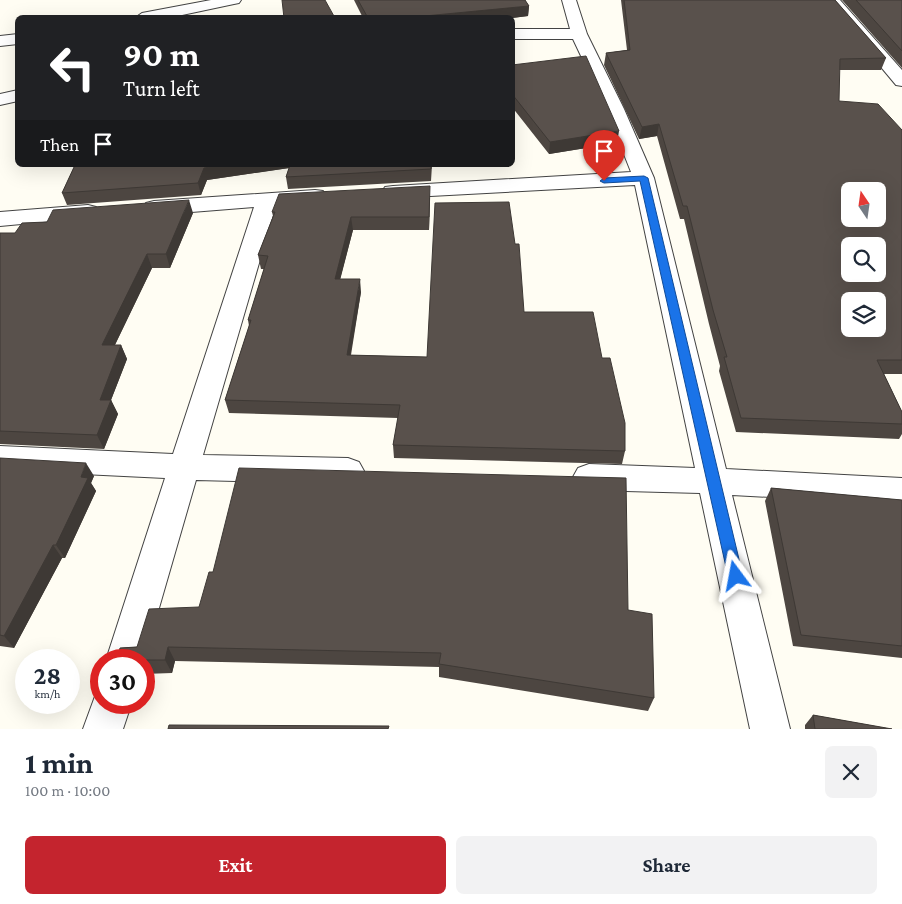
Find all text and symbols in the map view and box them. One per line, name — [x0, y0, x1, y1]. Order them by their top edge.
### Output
icon: left — [40, 35, 105, 100]
text: 90 m — [123, 35, 200, 74]
text: Turn left — [123, 76, 200, 101]
icon: arrive — [89, 130, 117, 158]
pin — [583, 130, 625, 181]
text: Then — [40, 134, 79, 155]
icon: arrive — [590, 137, 618, 165]
north arrow — [841, 182, 886, 228]
map controls — [841, 182, 886, 337]
button: search — [841, 237, 886, 282]
button: layers — [841, 292, 886, 337]
position arrow — [709, 549, 761, 601]
speed limit sign: 30 — [90, 649, 155, 714]
text: 28 — [34, 662, 61, 689]
text: km/h — [35, 687, 60, 701]
text: 1 min — [25, 746, 93, 779]
button: close — [825, 746, 877, 798]
text: 100 m · 10:00 — [25, 782, 110, 799]
button: Exit — [25, 836, 446, 894]
button: Share — [456, 836, 877, 894]

